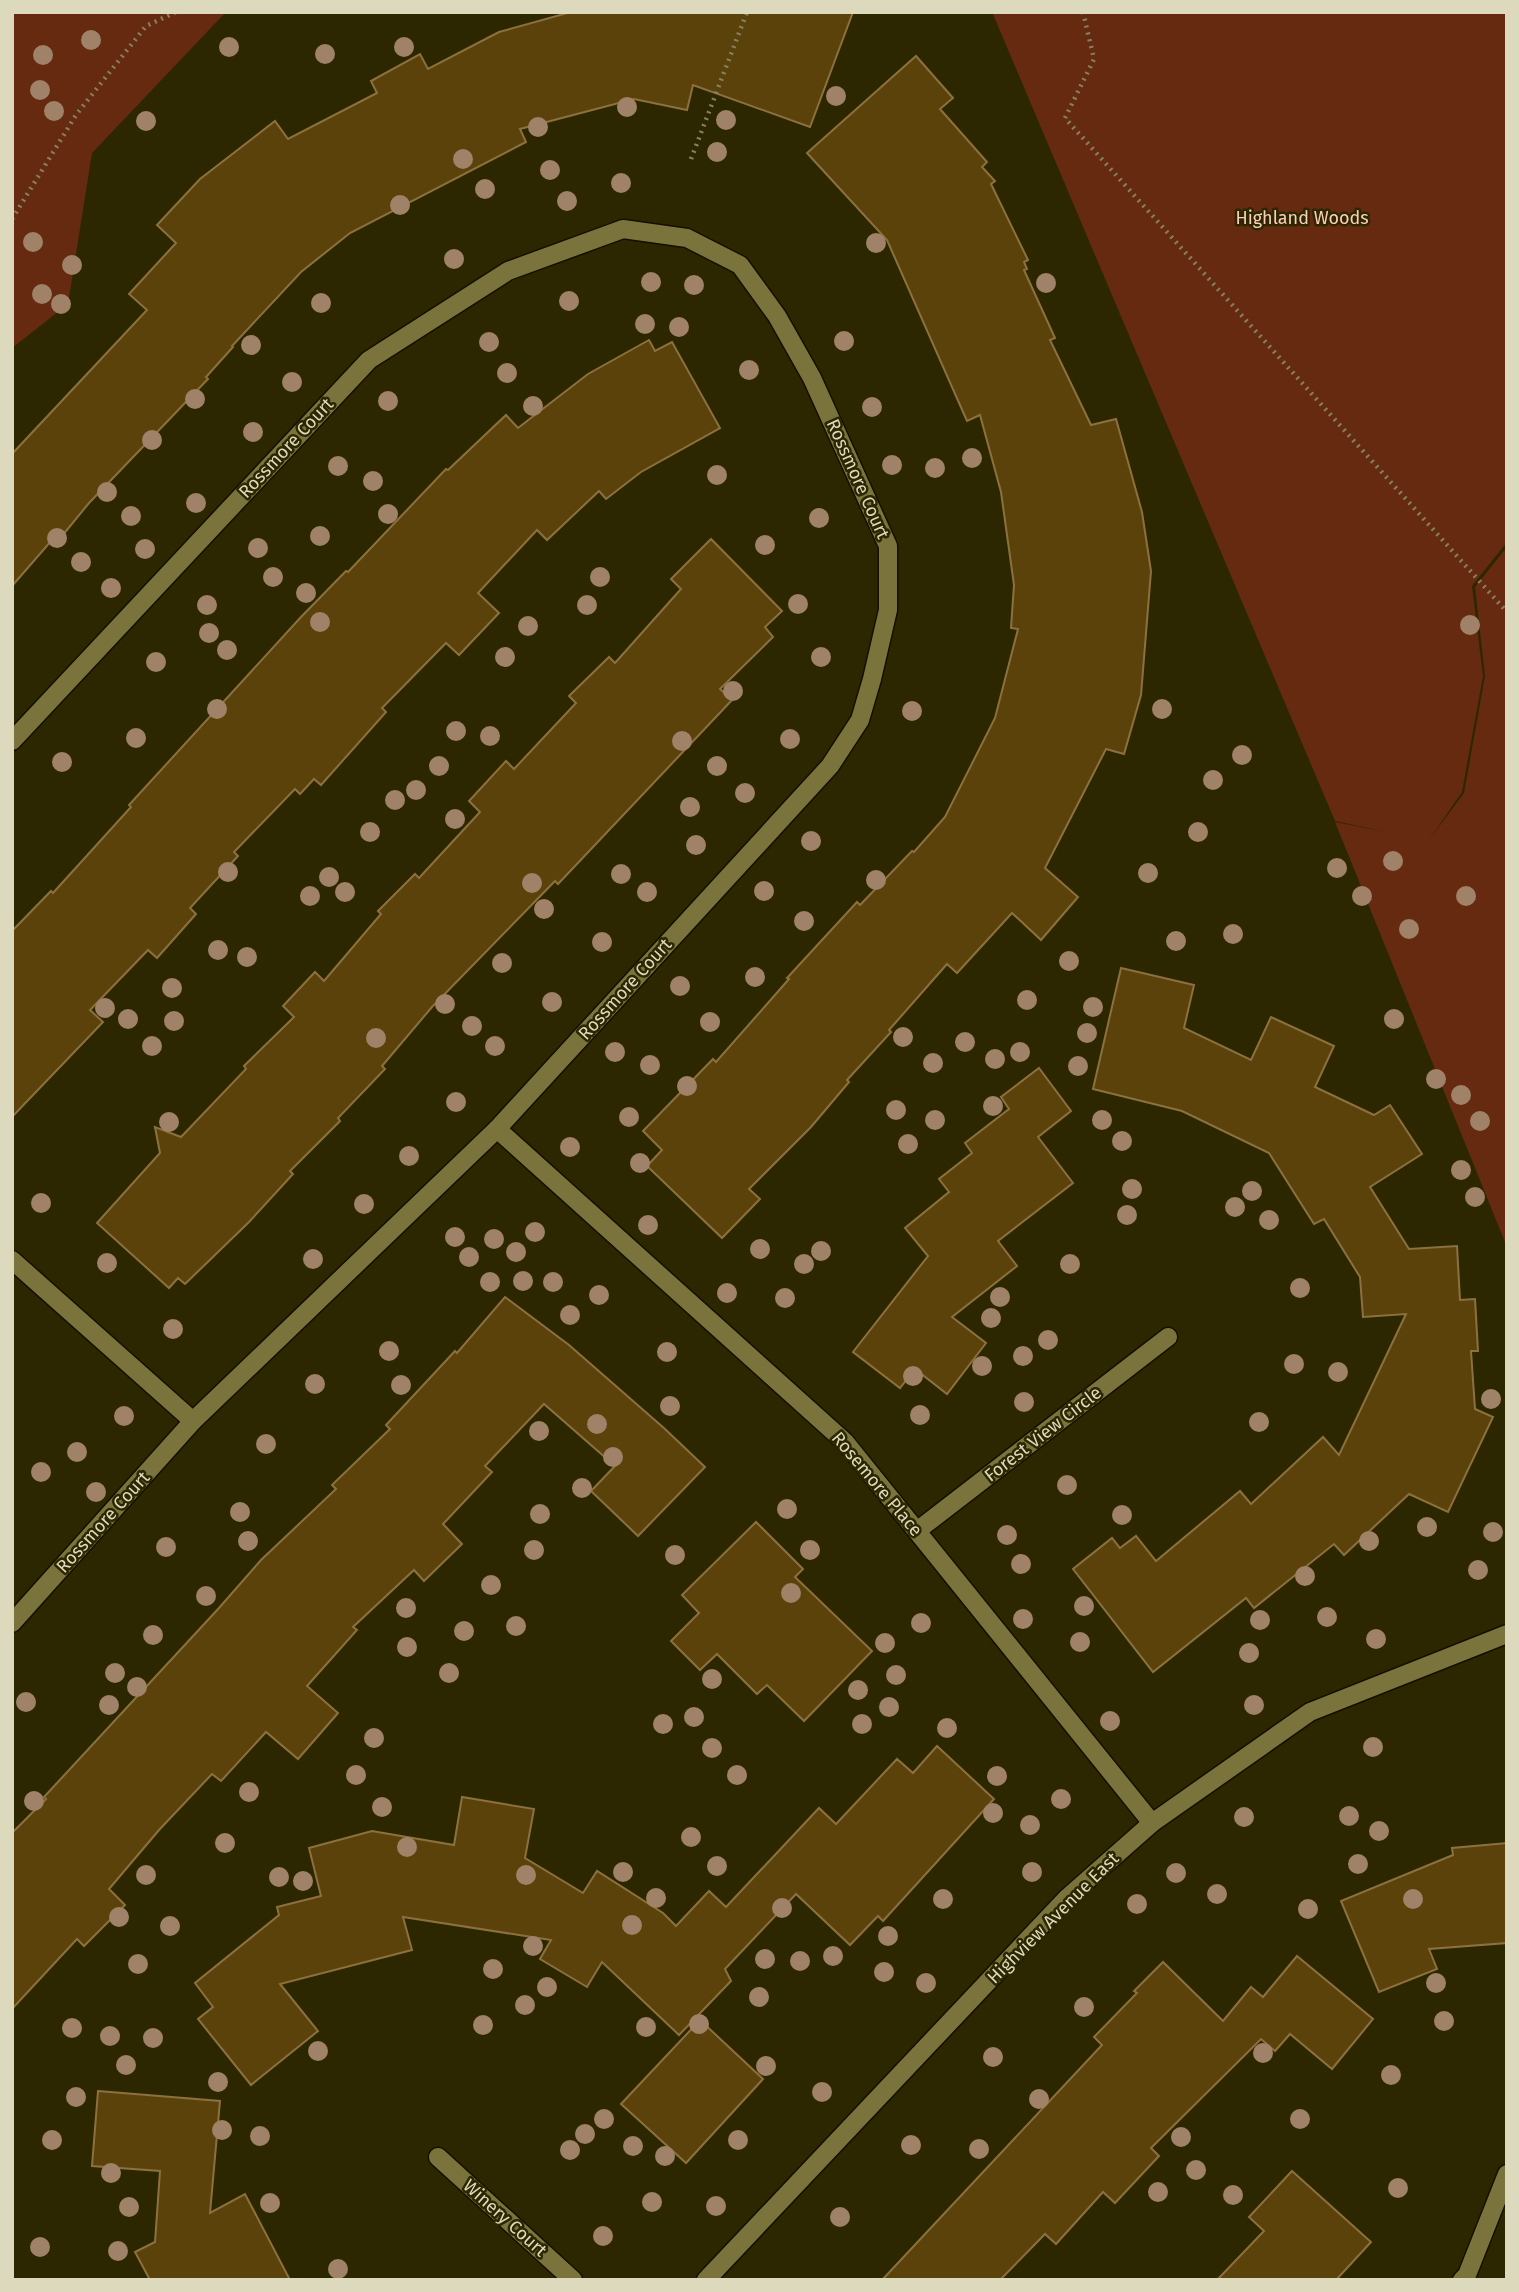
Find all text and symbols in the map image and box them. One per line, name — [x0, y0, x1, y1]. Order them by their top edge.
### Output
park label: Highland Woods — [1235, 207, 1369, 229]
street label: Rossmore Court — [234, 393, 338, 503]
street label: Rossmore Court — [822, 416, 894, 543]
street label: Rossmore Court — [574, 933, 677, 1044]
street label: Forest View Circle — [980, 1382, 1106, 1486]
street label: Rosemore Place — [827, 1427, 927, 1541]
street label: Rossmore Court — [52, 1466, 155, 1577]
street label: Highview Avenue East — [983, 1847, 1124, 1988]
street label: Winery Court — [459, 2175, 552, 2262]

